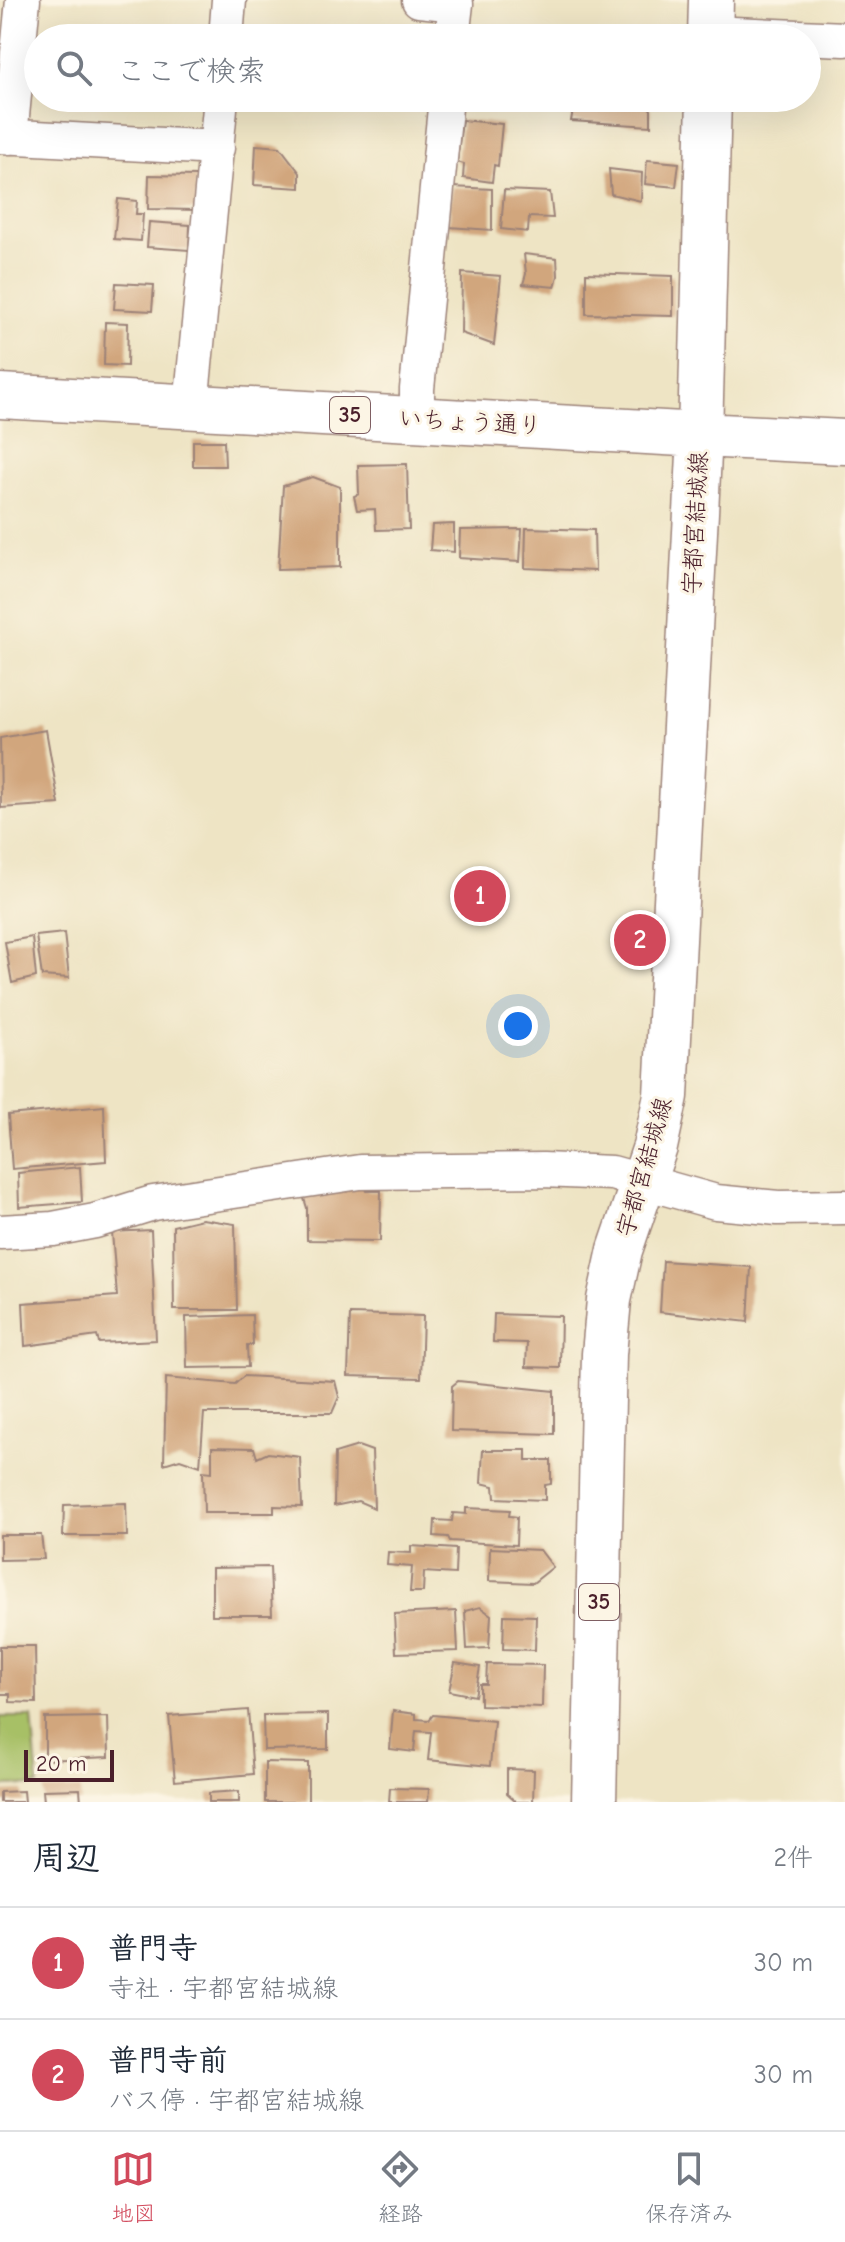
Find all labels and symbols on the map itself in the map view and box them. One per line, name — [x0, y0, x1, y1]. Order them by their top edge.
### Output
road number: 35 — [330, 397, 370, 433]
street label: いちょう通り — [397, 404, 543, 440]
street label: 宇都宮結城線 — [677, 450, 713, 596]
pin: 1 — [454, 866, 506, 926]
pin: 2 — [614, 910, 666, 970]
your location — [498, 1006, 538, 1046]
street label: 宇都宮結城線 — [611, 1094, 677, 1240]
road number: 35 — [579, 1584, 619, 1620]
scale bar — [24, 1746, 114, 1782]

